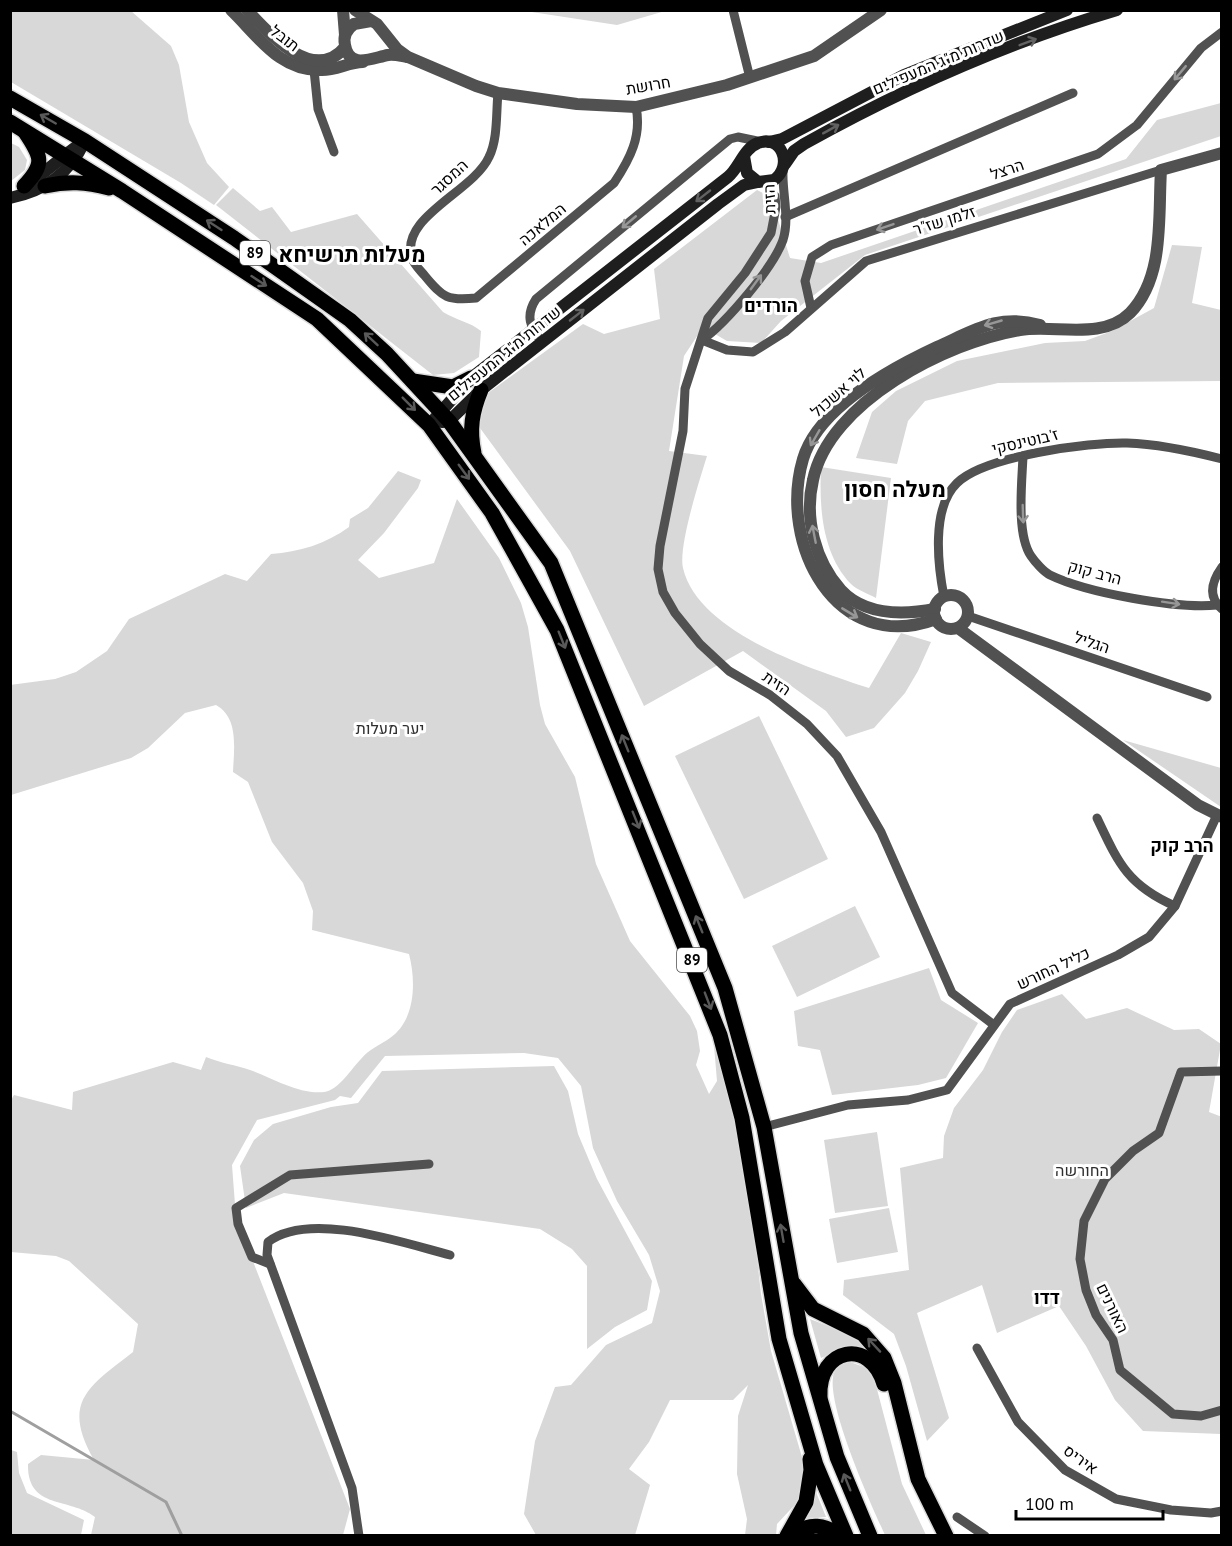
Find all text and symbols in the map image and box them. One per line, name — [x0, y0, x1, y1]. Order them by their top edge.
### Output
street label: תובל — [266, 21, 304, 55]
street label: שדרות מ"ג המעפילים — [869, 25, 1007, 99]
one-way arrow — [1018, 36, 1037, 47]
one-way arrow — [1174, 65, 1187, 81]
street label: חרושת — [624, 71, 672, 99]
one-way arrow — [40, 113, 57, 125]
one-way arrow — [821, 123, 839, 134]
street label: הרצל — [988, 154, 1026, 184]
street label: המסגר — [426, 155, 472, 199]
street label: הזית — [758, 184, 780, 214]
one-way arrow — [695, 190, 711, 203]
street label: המלאכה — [514, 198, 570, 250]
street label: זלמן שז"ר — [910, 201, 978, 239]
one-way arrow — [622, 215, 638, 228]
one-way arrow — [206, 218, 223, 230]
one-way arrow — [876, 222, 895, 233]
district label: מעלות תרשיחא — [279, 240, 425, 268]
road number: 89 — [240, 241, 270, 265]
one-way arrow — [250, 274, 267, 287]
one-way arrow — [750, 275, 762, 291]
district label: הורדים — [744, 294, 798, 317]
street label: שדרות מ"ג המעפילים — [443, 301, 565, 405]
one-way arrow — [568, 308, 584, 321]
one-way arrow — [984, 318, 1003, 329]
one-way arrow — [364, 332, 379, 347]
street label: לוי אשכול — [806, 363, 870, 421]
one-way arrow — [401, 397, 416, 412]
street label: ז'בוטינסקי — [990, 424, 1061, 458]
one-way arrow — [808, 429, 820, 446]
one-way arrow — [457, 463, 470, 479]
district label: מעלה חסון — [844, 475, 946, 503]
one-way arrow — [1017, 504, 1028, 524]
one-way arrow — [808, 525, 819, 544]
street label: הרב קוק — [1066, 555, 1124, 589]
one-way arrow — [1161, 598, 1181, 609]
one-way arrow — [841, 607, 858, 619]
street label: הגליל — [1071, 627, 1113, 657]
one-way arrow — [557, 630, 568, 649]
street label: הזית — [759, 666, 795, 700]
park label: יער מעלות — [356, 718, 424, 738]
one-way arrow — [619, 734, 630, 753]
one-way arrow — [631, 810, 642, 829]
district label: הרב קוק — [1150, 834, 1214, 857]
one-way arrow — [692, 915, 703, 934]
street label: כליל החורש — [1013, 942, 1093, 994]
road number: 89 — [677, 948, 707, 972]
one-way arrow — [703, 992, 714, 1010]
park label: החורשה — [1055, 1160, 1109, 1180]
one-way arrow — [776, 1224, 787, 1243]
street label: האורנים — [1092, 1280, 1134, 1336]
district label: דדו — [1034, 1286, 1060, 1309]
one-way arrow — [867, 1338, 881, 1353]
street label: איריס — [1060, 1440, 1102, 1478]
one-way arrow — [841, 1473, 852, 1492]
scale bar — [1016, 1483, 1163, 1521]
text: 100 m — [1025, 1492, 1074, 1515]

